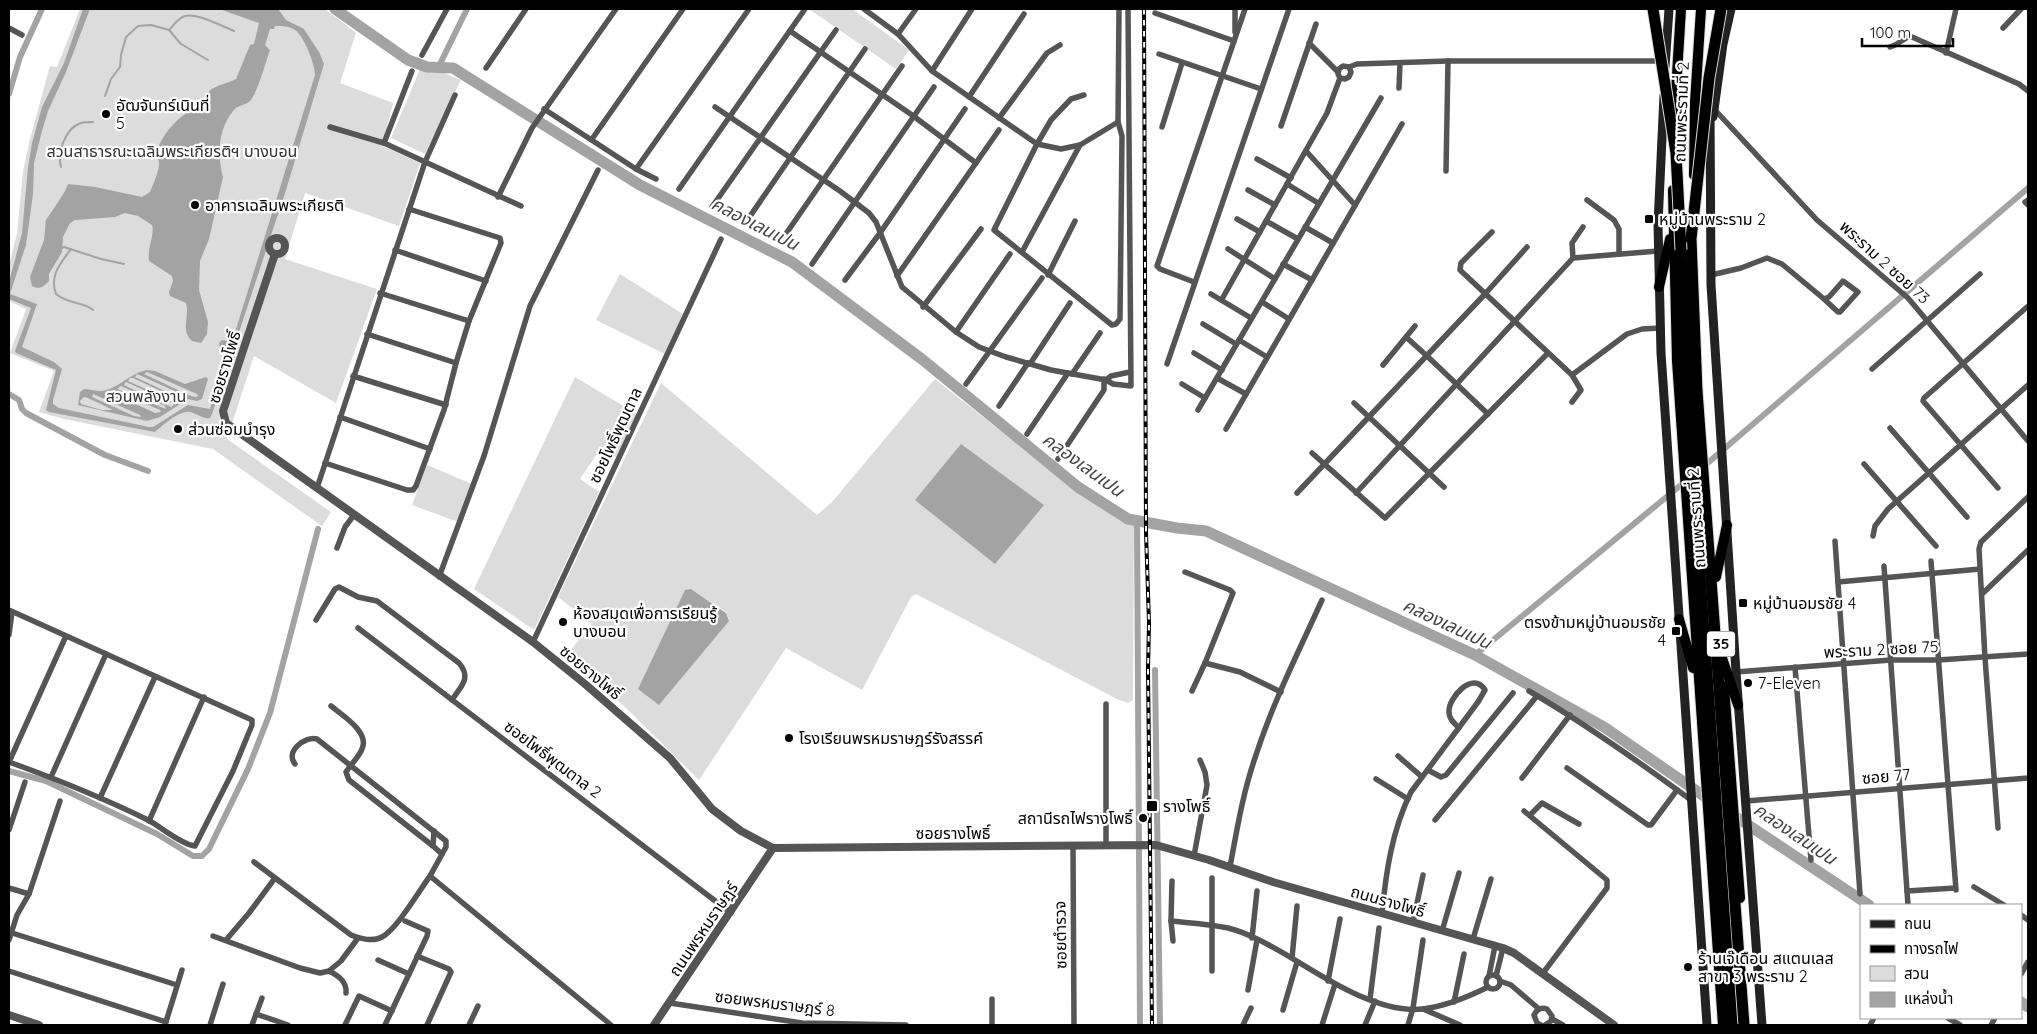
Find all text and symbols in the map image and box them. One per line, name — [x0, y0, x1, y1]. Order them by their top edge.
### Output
scale bar — [1862, 15, 1953, 47]
text: 100 m — [1870, 23, 1911, 42]
street label: ถนนพระรามที่ 2 — [1668, 61, 1693, 163]
place label: อัฒจันทร์เนินที่ 5 — [116, 94, 210, 133]
marker: อัฒจันทร์เนินที่ 5 — [100, 108, 112, 120]
park label: สวนสาธารณะเฉลิมพระเกียรติฯ บางบอน — [47, 141, 297, 161]
water label: คลองเลนเปน — [708, 192, 804, 256]
place label: อาคารเฉลิมพระเกียรติ — [205, 195, 344, 215]
marker: อาคารเฉลิมพระเกียรติ — [189, 199, 201, 211]
place label: หมู่บ้านพระราม 2 — [1659, 209, 1766, 229]
marker: หมู่บ้านพระราม 2 — [1643, 213, 1655, 225]
street label: พระราม 2 ซอย 73 — [1836, 216, 1934, 308]
street label: ซอยรางโพธิ์ — [203, 328, 245, 406]
street label: ซอยโพธิ์พุฒตาล — [584, 384, 646, 486]
park label: สวนพลังงาน — [106, 386, 186, 406]
place label: ส่วนซ่อมบำรุง — [188, 419, 275, 439]
marker: ส่วนซ่อมบำรุง — [172, 423, 184, 435]
water label: คลองเลนเปน — [1038, 427, 1129, 502]
street label: ถนนพระรามที่ 2 — [1682, 467, 1709, 569]
water label: คลองเลนเปน — [1399, 593, 1496, 654]
place label: หมู่บ้านอมรชัย 4 — [1753, 593, 1856, 613]
marker: หมู่บ้านอมรชัย 4 — [1737, 597, 1749, 609]
place label: ห้องสมุดเพื่อการเรียนรู้ บางบอน — [573, 602, 718, 641]
place label: ตรงข้ามหมู่บ้านอมรชัย 4 — [1524, 612, 1666, 650]
marker: ห้องสมุดเพื่อการเรียนรู้ บางบอน — [557, 616, 569, 628]
marker: ตรงข้ามหมู่บ้านอมรชัย 4 — [1670, 625, 1682, 637]
road number: 35 — [1707, 632, 1735, 656]
street label: พระราม 2 ซอย 75 — [1823, 636, 1939, 662]
street label: ซอยรางโพธิ์ — [556, 640, 626, 704]
place label: 7-Eleven — [1758, 673, 1821, 693]
marker: 7-Eleven — [1742, 677, 1754, 689]
street label: ซอยโพธิ์พุฒตาล 2 — [500, 716, 606, 802]
place label: โรงเรียนพรหมราษฎร์รังสรรค์ — [799, 728, 983, 748]
marker: โรงเรียนพรหมราษฎร์รังสรรค์ — [783, 732, 795, 744]
street label: ซอย 77 — [1861, 764, 1911, 788]
place label: รางโพธิ์ — [1163, 796, 1211, 816]
water label: คลองเลนเปน — [1750, 798, 1842, 870]
marker: รางโพธิ์ — [1145, 799, 1159, 813]
place label: สถานีรถไฟรางโพธิ์ — [1018, 808, 1133, 828]
marker: สถานีรถไฟรางโพธิ์ — [1137, 812, 1149, 824]
street label: ซอยรางโพธิ์ — [916, 823, 991, 843]
street label: ถนนพรหมราษฎร์ — [664, 877, 742, 980]
street label: ถนนรางโพธิ์ — [1348, 881, 1428, 921]
street label: ซอยตำรวจ — [1049, 901, 1071, 969]
legend — [1860, 904, 2022, 1019]
text: ถนน — [1904, 914, 1931, 933]
text: ทางรถไฟ — [1904, 939, 1958, 958]
place label: ร้านเจ๊เดือน สแตนเลส สาขา 3 พระราม 2 — [1698, 948, 1834, 986]
marker: ร้านเจ๊เดือน สแตนเลส สาขา 3 พระราม 2 — [1682, 961, 1694, 973]
text: สวน — [1904, 964, 1929, 983]
street label: ซอยพรหมราษฎร์ 8 — [714, 986, 836, 1020]
text: แหล่งน้ำ — [1904, 988, 1953, 1008]

